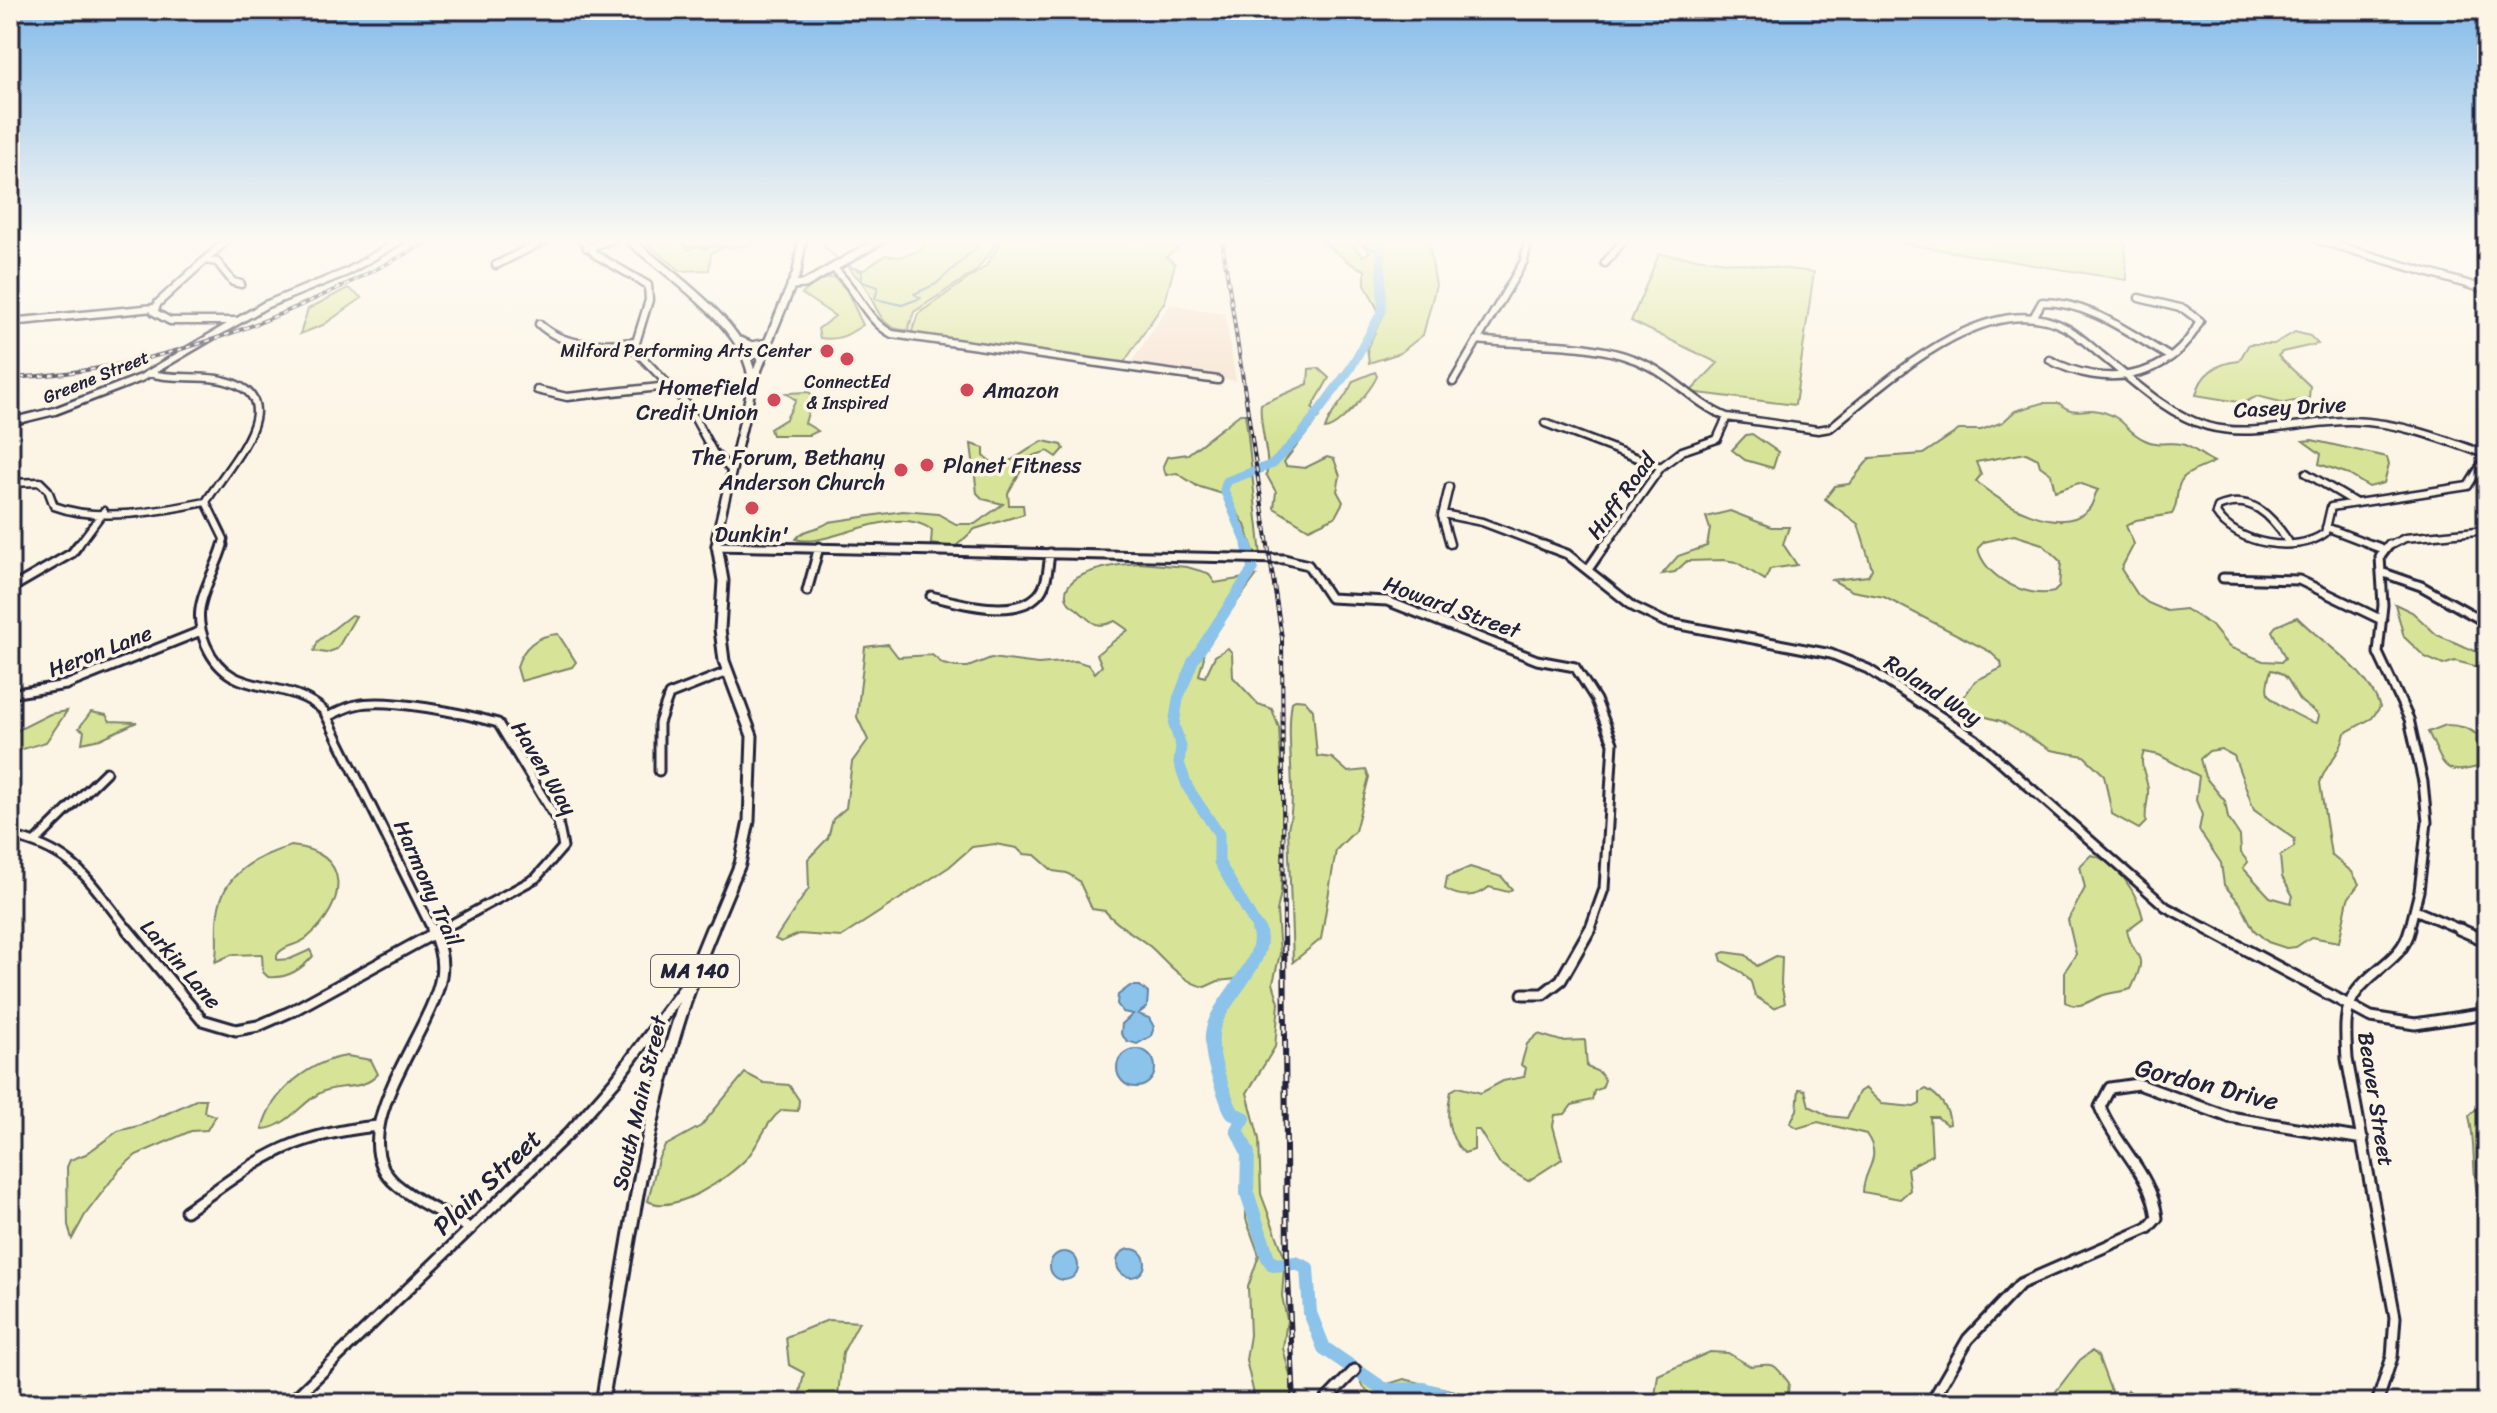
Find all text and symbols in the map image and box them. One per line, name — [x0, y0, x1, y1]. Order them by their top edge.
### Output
place label: Milford Performing Arts Center — [561, 335, 813, 367]
street label: Greene Street — [38, 341, 154, 413]
marker: Milford Performing Arts Center — [818, 342, 836, 360]
marker: ConnectEd & Inspired — [838, 350, 856, 368]
place label: ConnectEd & Inspired — [804, 366, 891, 419]
place label: Homefield Credit Union — [636, 368, 759, 432]
place label: Amazon — [982, 371, 1059, 410]
marker: Amazon — [958, 381, 976, 399]
street label: Casey Drive — [2232, 385, 2348, 429]
marker: Homefield Credit Union — [765, 391, 783, 409]
place label: The Forum, Bethany Anderson Church — [691, 438, 886, 502]
street label: Huff Road — [1576, 443, 1667, 548]
place label: Planet Fitness — [943, 446, 1082, 485]
marker: Planet Fitness — [918, 456, 936, 474]
marker: The Forum, Bethany Anderson Church — [892, 461, 910, 479]
marker: Dunkin' — [743, 499, 761, 517]
place label: Dunkin' — [715, 515, 789, 554]
street label: Howard Street — [1378, 564, 1527, 650]
street label: Heron Lane — [42, 613, 158, 689]
street label: Roland Way — [1876, 644, 1990, 737]
street label: Haven Way — [500, 713, 588, 824]
street label: Harmony Trail — [383, 813, 474, 953]
street label: Larkin Lane — [130, 910, 232, 1018]
road number: MA 140 — [651, 955, 739, 987]
street label: South Main Street — [600, 1011, 678, 1194]
street label: Beaver Street — [2346, 1029, 2406, 1169]
street label: Gordon Drive — [2130, 1044, 2284, 1124]
street label: Plain Street — [421, 1117, 553, 1247]

